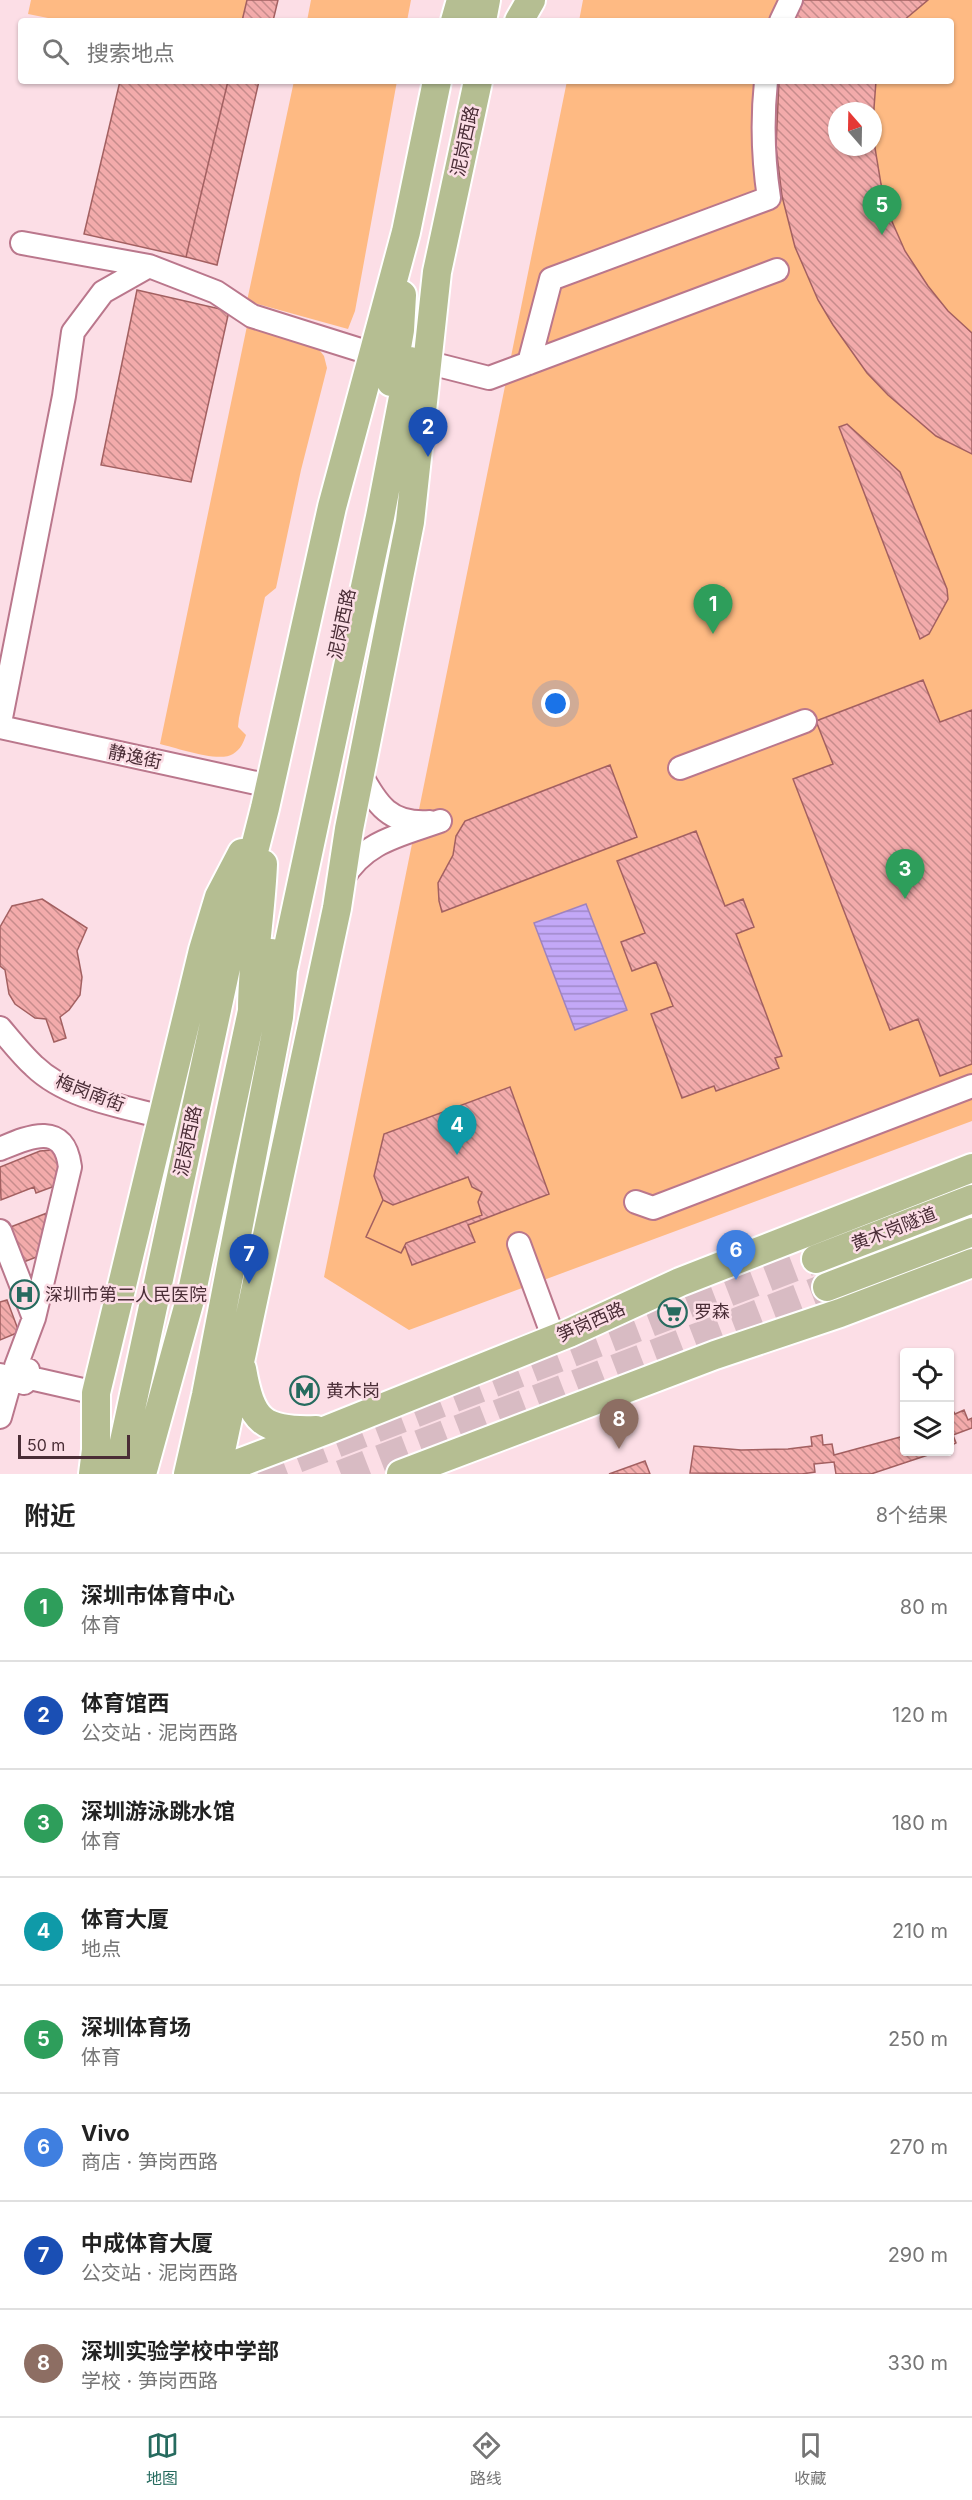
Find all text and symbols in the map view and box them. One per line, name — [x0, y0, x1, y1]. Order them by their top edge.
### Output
search box — [18, 18, 954, 84]
icon: search — [39, 35, 72, 68]
text: 搜索地点 — [87, 40, 175, 66]
north arrow — [828, 102, 882, 156]
street label: 泥岗西路 — [447, 103, 482, 178]
pin: 5 — [862, 186, 902, 235]
pin: 2 — [408, 408, 448, 457]
pin: 1 — [694, 584, 732, 634]
street label: 泥岗西路 — [324, 586, 359, 661]
your location — [541, 689, 570, 718]
street label: 静逸街 — [107, 741, 164, 772]
pin: 3 — [886, 850, 924, 899]
street label: 梅岗南街 — [53, 1070, 128, 1115]
street label: 泥岗西路 — [170, 1103, 205, 1178]
pin: 4 — [438, 1106, 476, 1155]
street label: 黄木岗隧道 — [848, 1203, 940, 1254]
pin: 6 — [716, 1230, 756, 1280]
pin: 7 — [230, 1234, 268, 1284]
hospital icon: 深圳市第二人民医院 — [8, 1279, 40, 1311]
place label: 深圳市第二人民医院 — [45, 1284, 207, 1305]
supermarket icon: 罗森 — [657, 1296, 689, 1328]
street label: 笋岗西路 — [554, 1297, 628, 1346]
place label: 罗森 — [694, 1301, 730, 1322]
map controls — [900, 1348, 954, 1456]
button: locate — [900, 1348, 954, 1402]
metro station icon: 黄木岗 — [289, 1375, 321, 1407]
place label: 黄木岗 — [326, 1380, 380, 1401]
pin: 8 — [600, 1400, 638, 1449]
button: layers — [900, 1402, 954, 1456]
scale bar — [18, 1432, 130, 1460]
text: 50 m — [27, 1435, 65, 1455]
text: 附近 — [24, 1500, 76, 1531]
text: 8个结果 — [876, 1503, 948, 1527]
text: 深圳市体育中心 — [81, 1582, 235, 1608]
text: 1 — [39, 1595, 48, 1619]
text: 80 m — [900, 1595, 948, 1619]
text: 体育 — [81, 1613, 121, 1637]
text: 体育馆西 — [81, 1690, 169, 1716]
text: 2 — [37, 1703, 50, 1727]
text: 120 m — [892, 1703, 948, 1727]
text: 公交站 · 泥岗西路 — [81, 1721, 238, 1745]
text: 深圳游泳跳水馆 — [81, 1798, 235, 1824]
text: 3 — [37, 1811, 50, 1835]
text: 180 m — [892, 1811, 948, 1835]
text: 体育 — [81, 1829, 121, 1853]
text: 体育大厦 — [81, 1906, 169, 1932]
text: 4 — [37, 1919, 50, 1943]
text: 210 m — [892, 1919, 948, 1943]
text: 地点 — [81, 1937, 121, 1961]
text: 深圳体育场 — [81, 2014, 191, 2040]
text: 5 — [37, 2027, 50, 2051]
text: 250 m — [888, 2027, 948, 2051]
text: 体育 — [81, 2045, 121, 2069]
text: Vivo — [81, 2120, 130, 2146]
text: 6 — [37, 2135, 50, 2159]
text: 270 m — [889, 2135, 948, 2159]
text: 商店 · 笋岗西路 — [81, 2150, 218, 2174]
text: 中成体育大厦 — [81, 2230, 213, 2256]
text: 7 — [38, 2243, 49, 2267]
text: 290 m — [888, 2243, 948, 2267]
text: 公交站 · 泥岗西路 — [81, 2261, 238, 2285]
text: 深圳实验学校中学部 — [81, 2338, 279, 2364]
text: 8 — [37, 2351, 50, 2375]
text: 330 m — [888, 2351, 948, 2375]
text: 学校 · 笋岗西路 — [81, 2369, 218, 2393]
tab: 地图 — [146, 2429, 179, 2489]
tab: 路线 — [470, 2429, 503, 2489]
tab: 收藏 — [794, 2429, 827, 2489]

